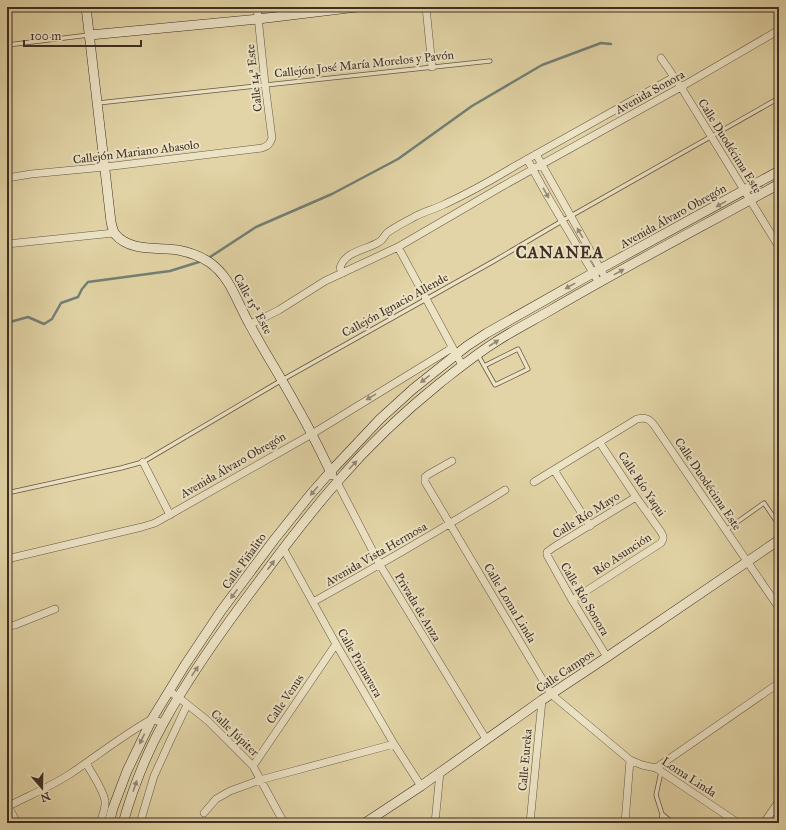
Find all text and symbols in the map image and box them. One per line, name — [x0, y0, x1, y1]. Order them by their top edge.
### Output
scale bar — [24, 22, 141, 48]
text: 100 m — [30, 29, 61, 43]
street label: Calle 14ª Este — [243, 43, 265, 113]
street label: Callejón José María Morelos y Pavón — [273, 48, 455, 81]
street label: Avenida Sonora — [612, 67, 688, 117]
street label: Calle Duodécima Este — [695, 96, 765, 196]
street label: Callejón Mariano Abasolo — [72, 137, 200, 167]
street label: Avenida Álvaro Obregón — [616, 180, 730, 252]
one-way arrow — [542, 187, 549, 199]
one-way arrow — [715, 200, 726, 207]
one-way arrow — [576, 227, 583, 239]
district label: CANANEA — [516, 243, 604, 262]
one-way arrow — [613, 268, 624, 275]
street label: Callejón Ignacio Allende — [340, 270, 451, 341]
street label: Calle 15ª Este — [231, 271, 275, 337]
one-way arrow — [564, 283, 576, 290]
one-way arrow — [488, 339, 499, 347]
one-way arrow — [419, 375, 430, 383]
one-way arrow — [365, 394, 377, 401]
street label: Avenida Álvaro Obregón — [176, 428, 289, 502]
street label: Calle Duodécima Este — [672, 435, 744, 533]
street label: Calle Río Yaqui — [614, 449, 669, 520]
one-way arrow — [348, 460, 358, 470]
one-way arrow — [309, 486, 318, 496]
street label: Calle Río Mayo — [550, 489, 622, 541]
street label: Avenida Vista Hermosa — [322, 519, 430, 589]
street label: Calle Piñalito — [219, 530, 269, 592]
street label: Río Asunción — [590, 530, 654, 578]
one-way arrow — [266, 560, 275, 571]
street label: Calle Río Sonora — [558, 560, 613, 639]
street label: Calle Loma Linda — [481, 561, 540, 646]
street label: Privada de Anza — [392, 570, 444, 645]
one-way arrow — [230, 588, 238, 599]
street label: Calle Primavera — [335, 626, 386, 701]
street label: Calle Campos — [533, 646, 597, 696]
one-way arrow — [191, 666, 199, 676]
street label: Calle Venus — [263, 671, 307, 727]
street label: Calle Júpiter — [207, 707, 262, 760]
street label: Calle Eureka — [515, 727, 535, 792]
one-way arrow — [139, 733, 145, 745]
street label: Loma Linda — [659, 754, 720, 800]
north arrow — [22, 768, 62, 808]
one-way arrow — [132, 780, 138, 792]
text: N — [38, 789, 52, 805]

